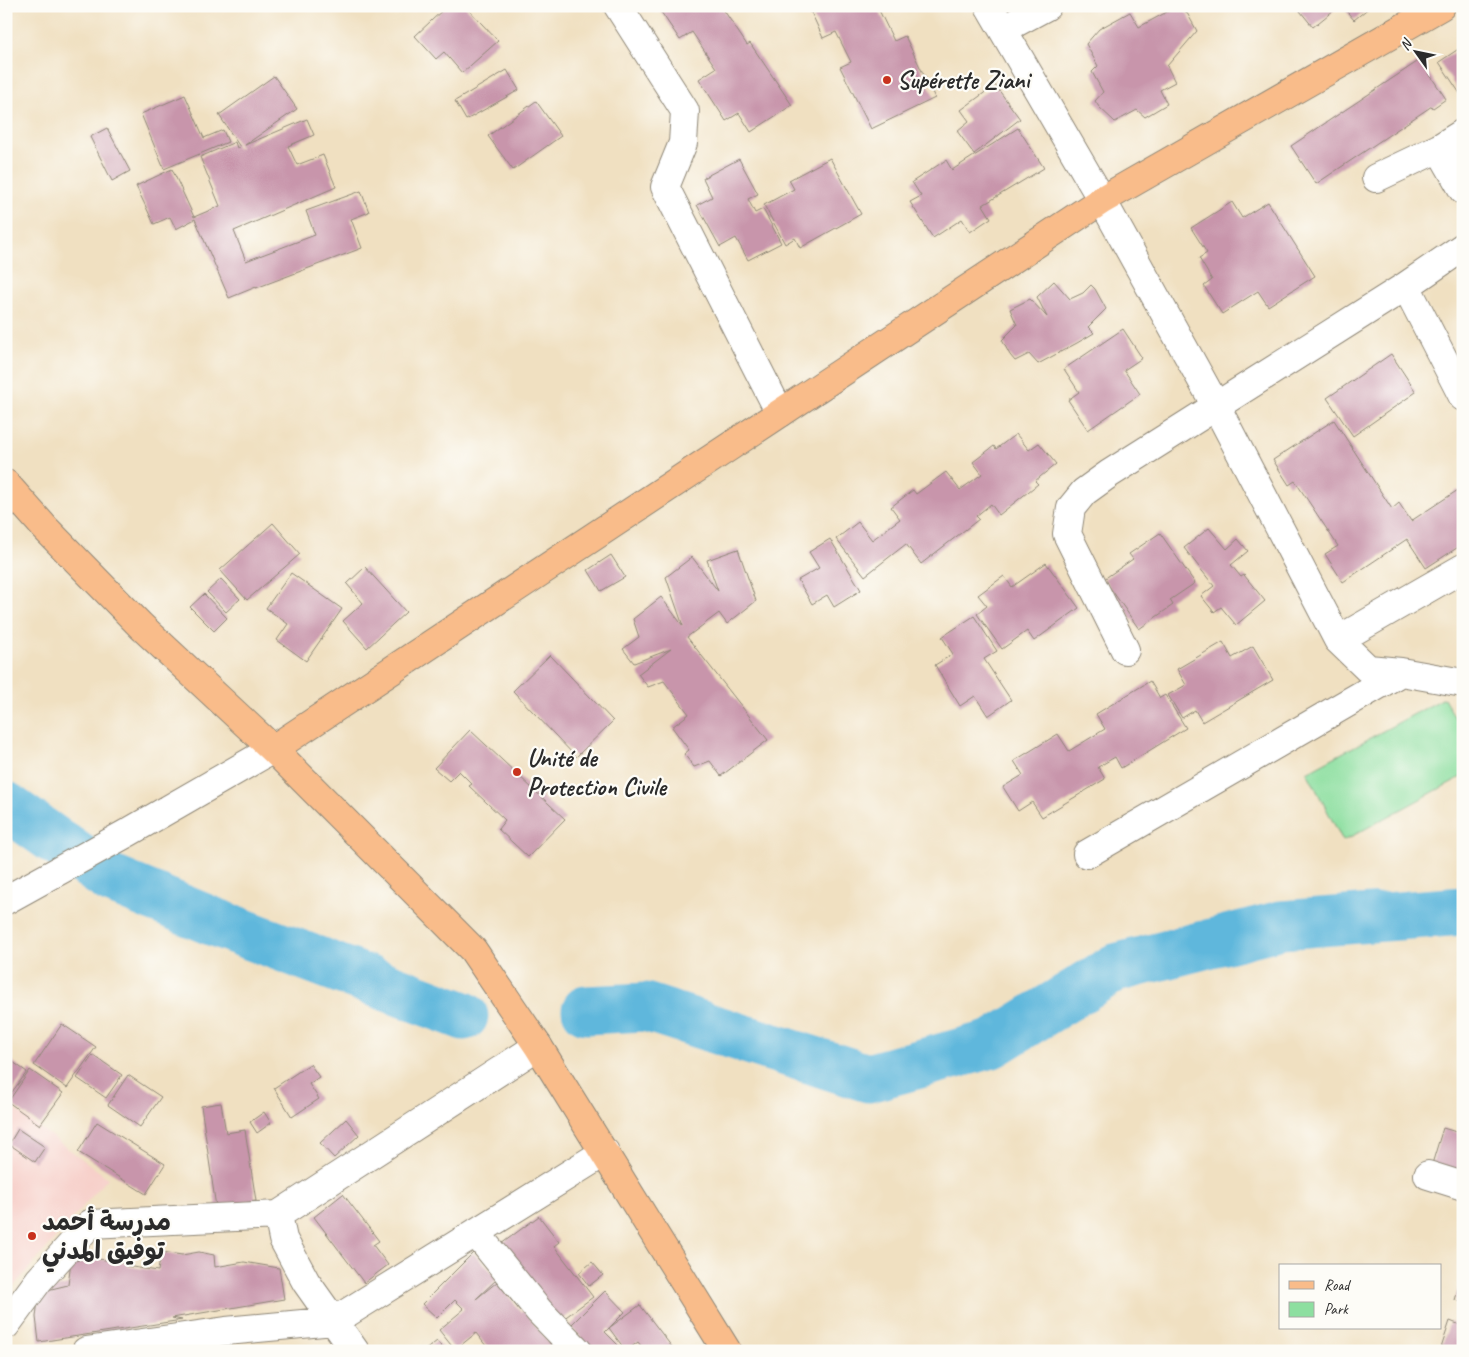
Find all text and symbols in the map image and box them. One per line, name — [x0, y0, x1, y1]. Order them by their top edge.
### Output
north arrow — [1392, 28, 1442, 78]
text: N — [1396, 35, 1416, 53]
place label: Supérette Ziani — [897, 64, 1033, 96]
marker: Supérette Ziani — [881, 74, 893, 86]
place label: Unité de Protection Civile — [527, 742, 668, 803]
marker: Unité de Protection Civile — [511, 766, 523, 778]
place label: مدرسة أحمد توفيق المدني — [42, 1206, 171, 1273]
marker: مدرسة أحمد توفيق المدني — [26, 1230, 38, 1242]
legend — [1279, 1264, 1442, 1330]
text: Road — [1324, 1276, 1351, 1295]
text: Park — [1324, 1300, 1349, 1319]

